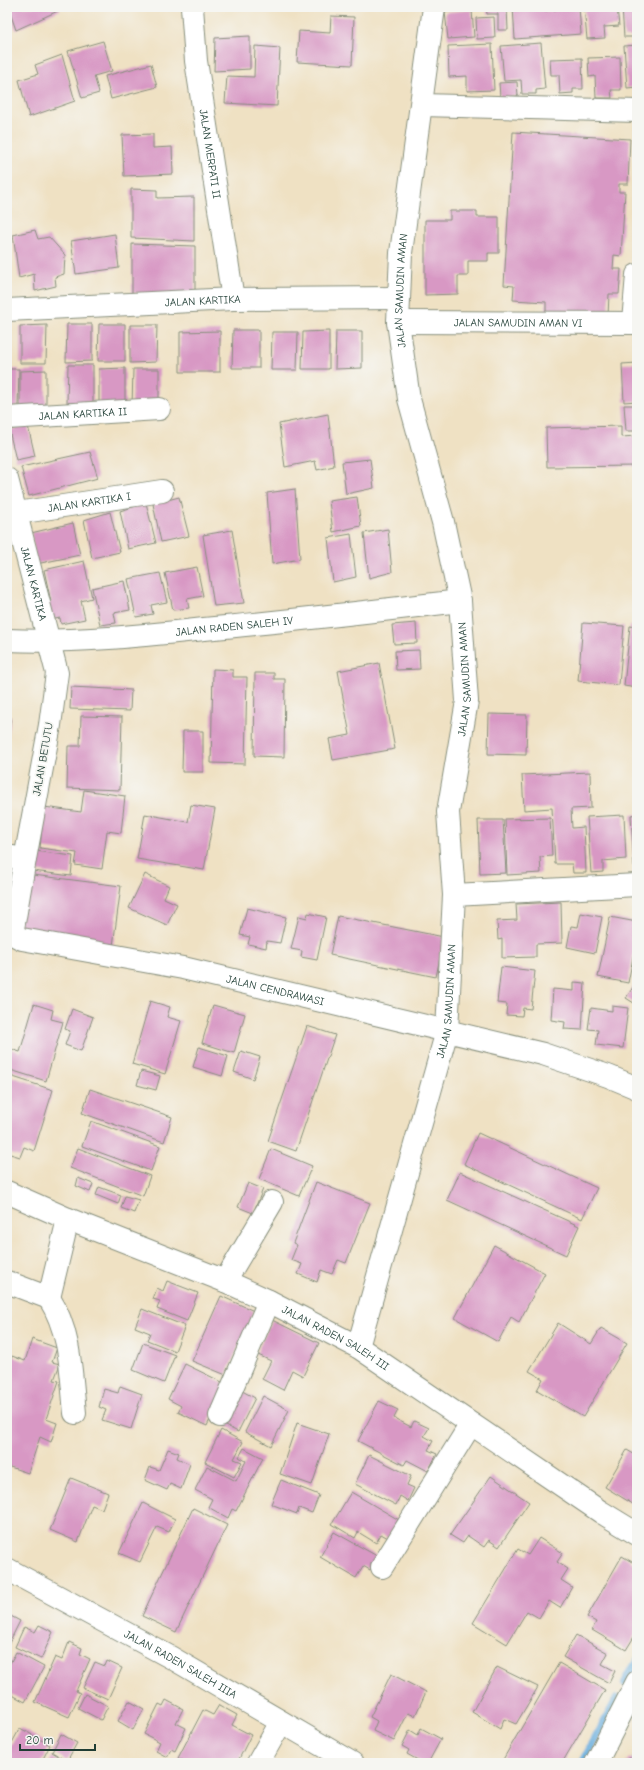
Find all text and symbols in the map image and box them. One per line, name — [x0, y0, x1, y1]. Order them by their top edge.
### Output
street label: JALAN MERPATI II — [197, 108, 224, 199]
street label: JALAN SAMUDIN AMAN — [391, 233, 410, 349]
street label: JALAN KARTIKA — [164, 292, 241, 309]
street label: JALAN SAMUDIN AMAN VI — [454, 316, 582, 329]
street label: JALAN KARTIKA II — [38, 404, 127, 423]
street label: JALAN KARTIKA I — [47, 489, 132, 515]
street label: JALAN KARTIKA — [18, 545, 50, 623]
street label: JALAN RADEN SALEH IV — [175, 614, 294, 638]
street label: JALAN SAMUDIN AMAN — [455, 622, 474, 737]
street label: JALAN BETUTU — [30, 721, 56, 797]
street label: JALAN SAMUDIN AMAN — [433, 944, 458, 1059]
street label: JALAN CENDRAWASI — [225, 972, 326, 1008]
street label: JALAN RADEN SALEH III — [280, 1302, 392, 1373]
street label: JALAN RADEN SALEH IIIA — [122, 1627, 240, 1701]
scale bar — [20, 1726, 95, 1752]
text: 20 m — [26, 1733, 54, 1747]

